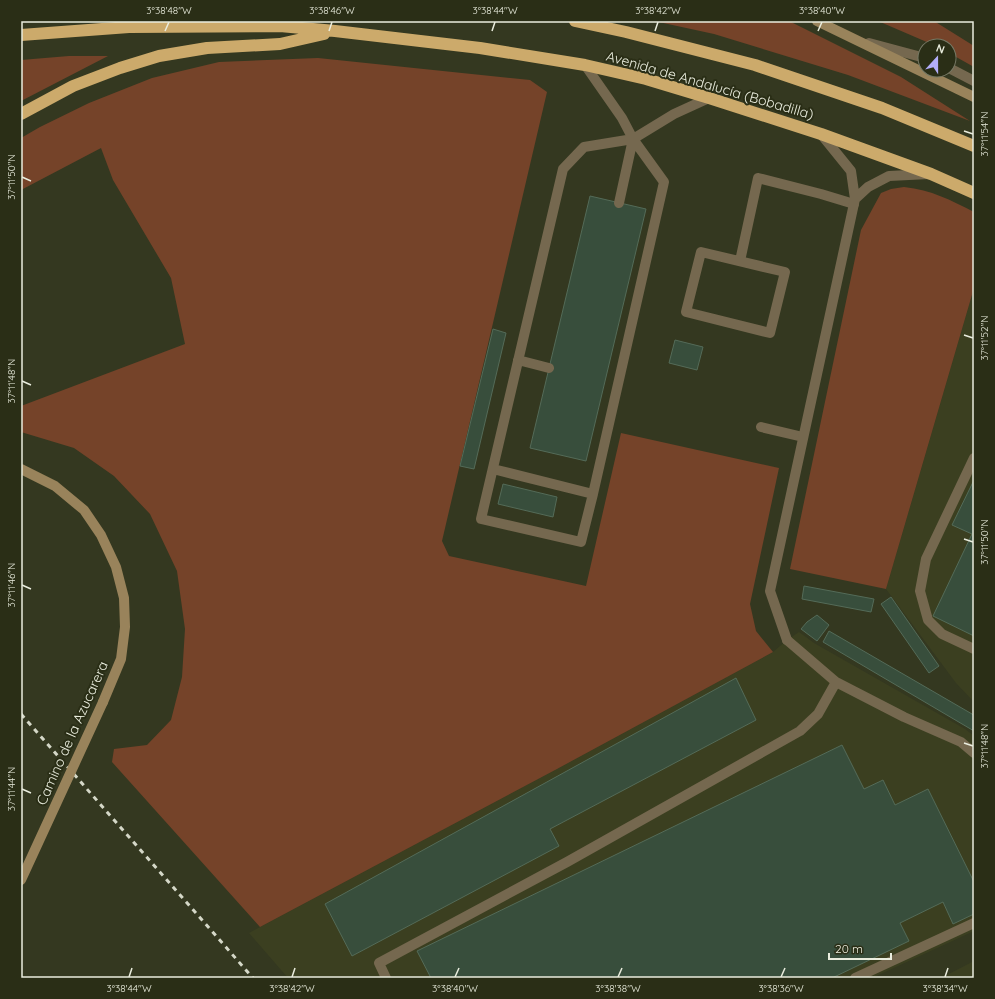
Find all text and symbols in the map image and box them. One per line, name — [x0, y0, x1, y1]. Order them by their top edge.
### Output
text: 3°38'48"W — [146, 4, 192, 17]
text: 3°38'46"W — [309, 4, 355, 17]
text: 3°38'44"W — [472, 4, 518, 17]
text: 3°38'42"W — [635, 4, 681, 17]
text: 3°38'40"W — [799, 4, 845, 17]
north arrow — [917, 38, 957, 78]
text: N — [934, 41, 947, 57]
street label: Avenida de Andalucía (Bobadilla) — [604, 47, 816, 123]
text: 37°11'54"N — [978, 112, 991, 156]
text: 37°11'50"N — [5, 154, 18, 200]
text: 37°11'52"N — [978, 315, 991, 361]
text: 37°11'48"N — [5, 359, 18, 403]
text: 37°11'50"N — [978, 519, 991, 565]
text: 37°11'46"N — [5, 563, 18, 607]
street label: Camino de la Azucarera — [32, 658, 112, 808]
text: 37°11'48"N — [978, 724, 991, 768]
text: 37°11'44"N — [5, 767, 18, 811]
scale bar — [829, 935, 891, 961]
text: 20 m — [835, 941, 863, 956]
text: 3°38'44"W — [106, 982, 152, 995]
text: 3°38'42"W — [269, 982, 315, 995]
text: 3°38'40"W — [432, 982, 478, 995]
text: 3°38'38"W — [595, 982, 641, 995]
text: 3°38'36"W — [758, 982, 804, 995]
text: 3°38'34"W — [922, 982, 968, 995]

